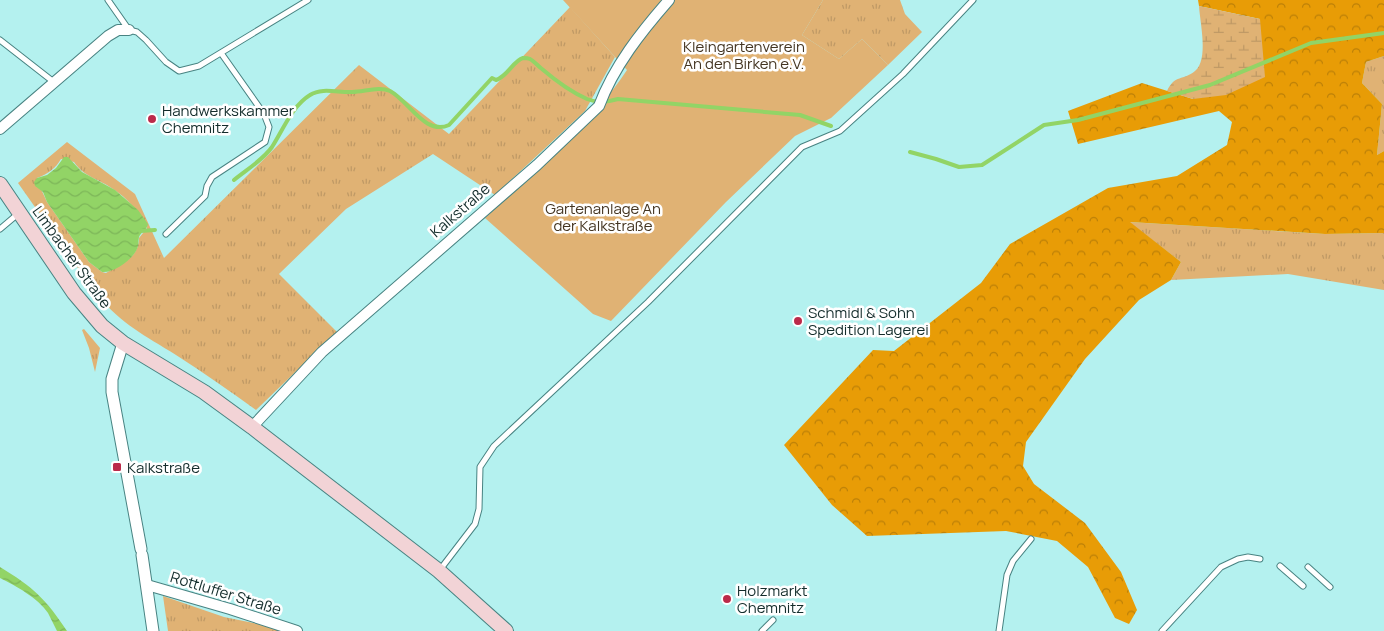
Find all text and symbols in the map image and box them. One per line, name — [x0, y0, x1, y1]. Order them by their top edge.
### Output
park label: Kleingartenverein An den Birken e.V. — [683, 36, 805, 74]
place label: Handwerkskammer Chemnitz — [162, 100, 295, 138]
marker: Handwerkskammer Chemnitz — [146, 113, 158, 125]
street label: Kalkstraße — [426, 178, 495, 242]
park label: Gartenanlage An der Kalkstraße — [545, 198, 661, 236]
street label: Limbacher Straße — [28, 202, 116, 313]
place label: Schmidl & Sohn Spedition Lagerei — [808, 302, 929, 340]
marker: Schmidl & Sohn Spedition Lagerei — [792, 315, 804, 327]
place label: Kalkstraße — [127, 457, 200, 478]
marker: Kalkstraße — [111, 461, 123, 473]
street label: Rottluffer Straße — [168, 566, 284, 620]
place label: Holzmarkt Chemnitz — [737, 580, 808, 618]
marker: Holzmarkt Chemnitz — [721, 593, 733, 605]

